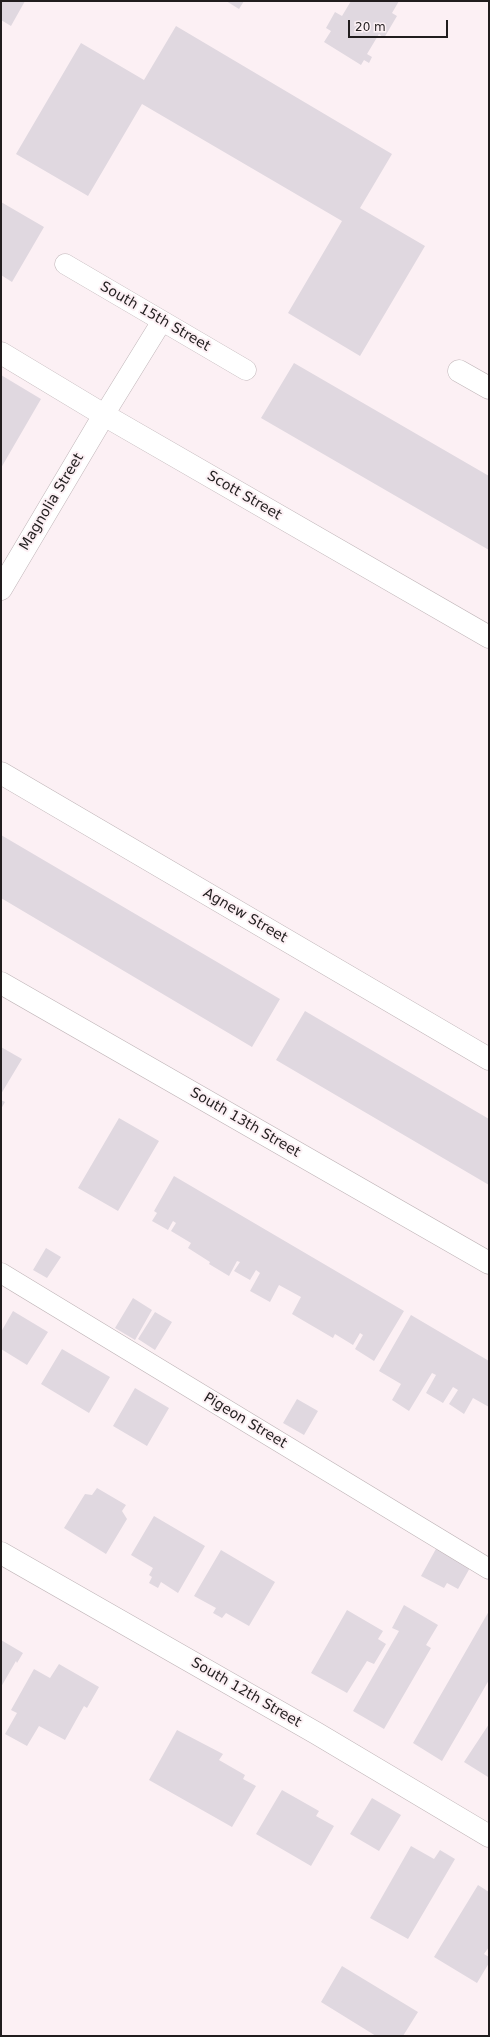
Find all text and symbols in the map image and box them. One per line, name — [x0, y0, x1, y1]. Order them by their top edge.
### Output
scale bar — [350, 12, 450, 38]
text: 20 m — [355, 20, 386, 34]
street label: South 15th Street — [97, 279, 213, 355]
street label: Magnolia Street — [16, 450, 88, 554]
street label: Scott Street — [204, 468, 284, 524]
street label: Agnew Street — [200, 885, 290, 947]
street label: South 13th Street — [187, 1085, 303, 1161]
street label: Pigeon Street — [200, 1390, 290, 1452]
street label: South 12th Street — [188, 1655, 304, 1731]

